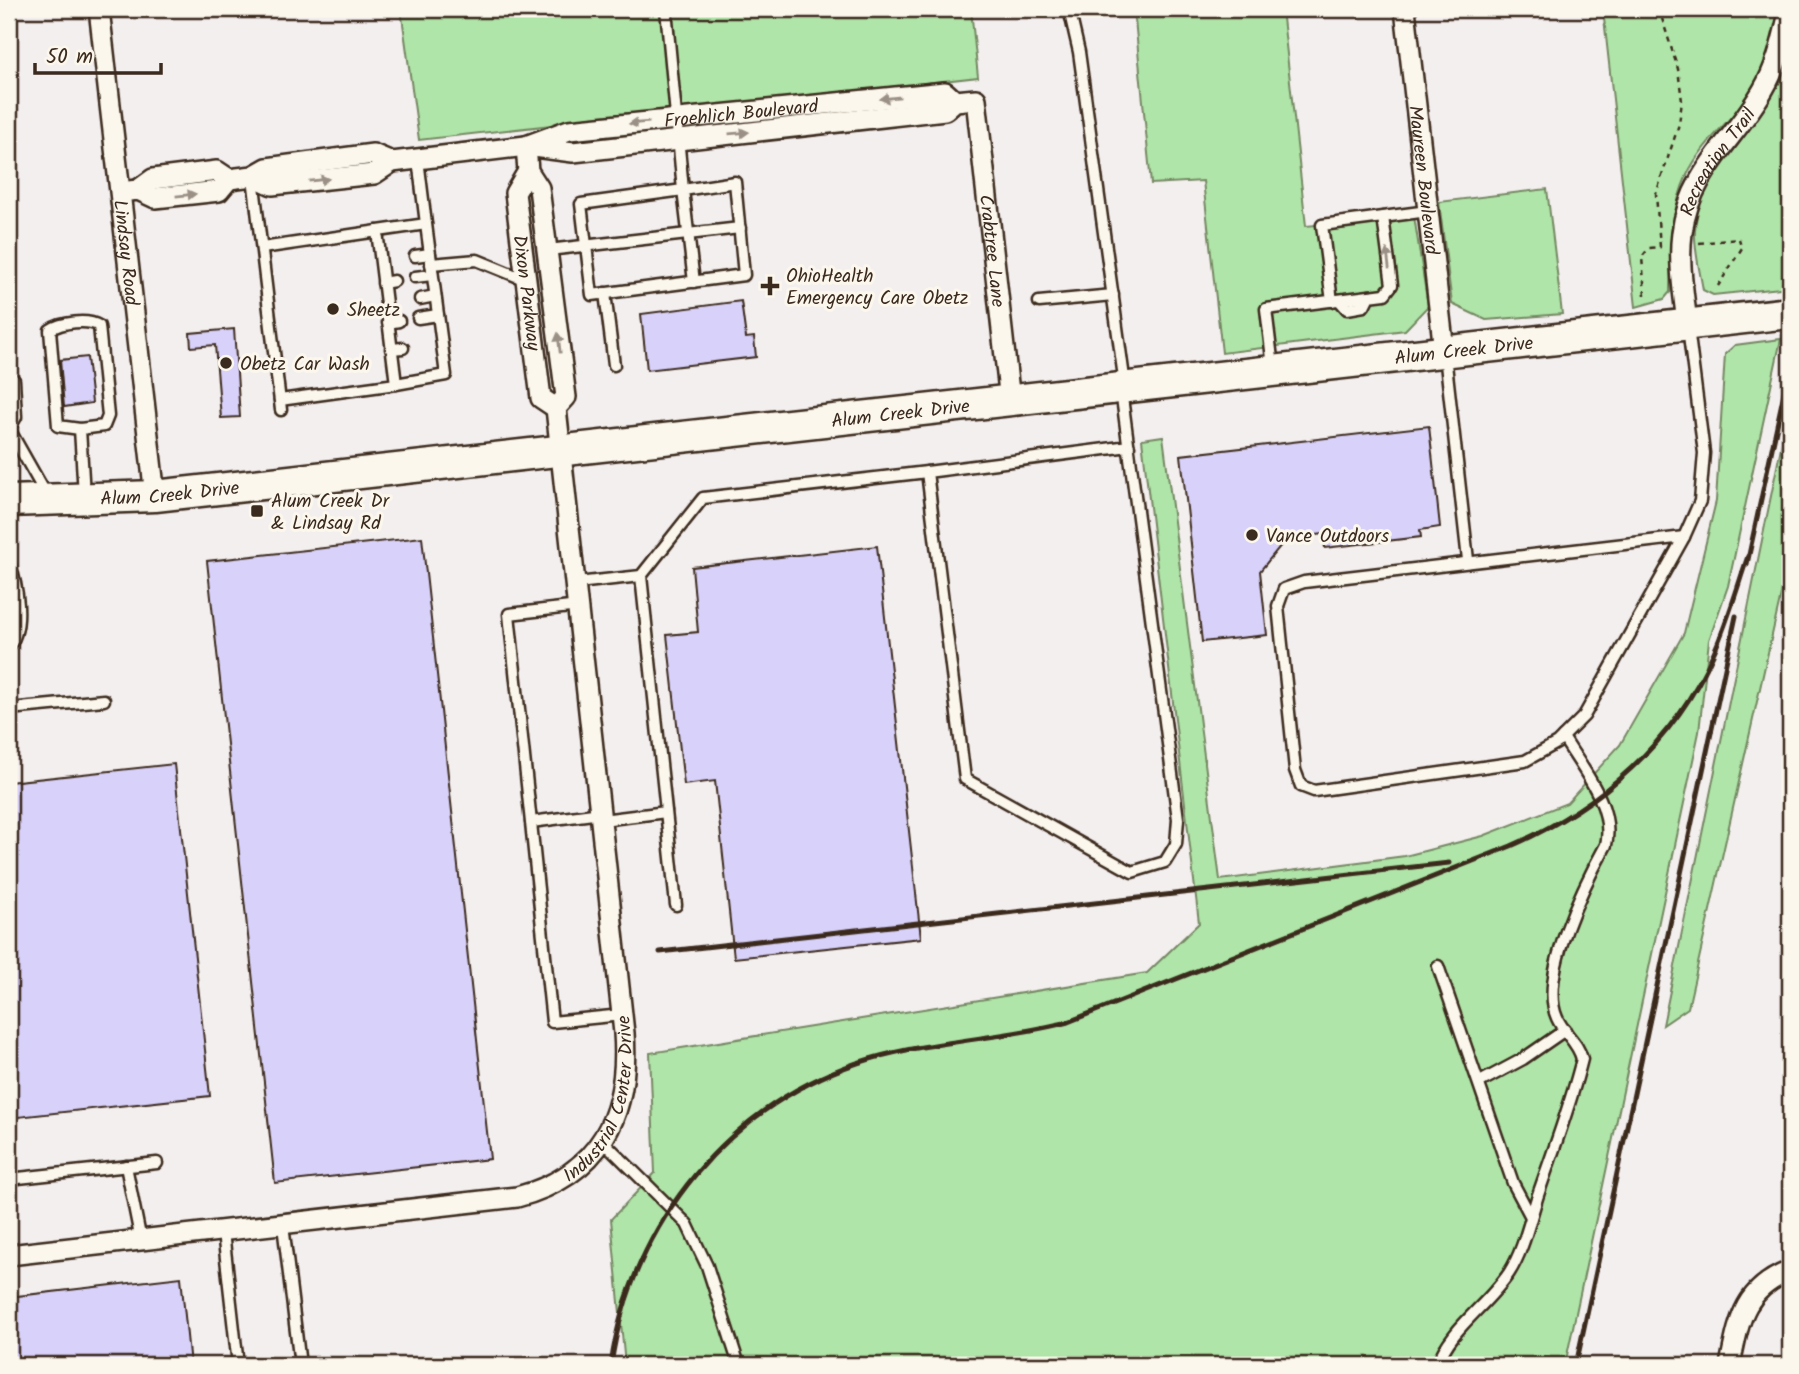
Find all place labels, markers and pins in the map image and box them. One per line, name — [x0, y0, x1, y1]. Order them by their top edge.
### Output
place label: OhioHealth Emergency Care Obetz — [786, 262, 968, 314]
marker: OhioHealth Emergency Care Obetz — [760, 276, 780, 296]
place label: Sheetz — [347, 296, 400, 326]
marker: Sheetz — [325, 301, 341, 317]
place label: Obetz Car Wash — [240, 350, 370, 380]
marker: Obetz Car Wash — [218, 355, 234, 371]
place label: Alum Creek Dr & Lindsay Rd — [271, 487, 391, 539]
marker: Alum Creek Dr & Lindsay Rd — [249, 503, 265, 519]
place label: Vance Outdoors — [1266, 522, 1389, 552]
marker: Vance Outdoors — [1244, 527, 1260, 543]

